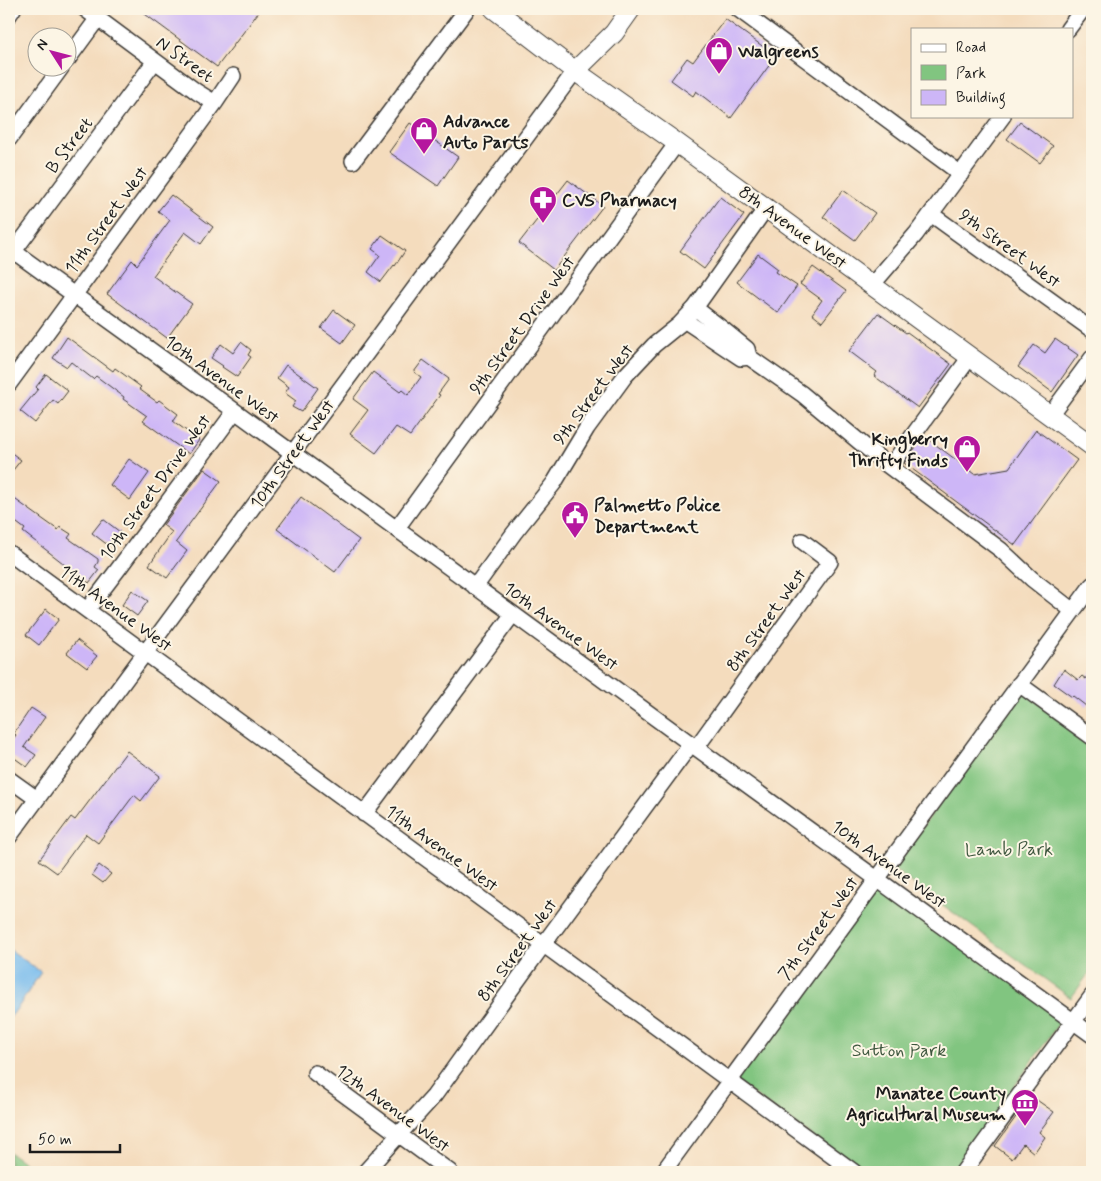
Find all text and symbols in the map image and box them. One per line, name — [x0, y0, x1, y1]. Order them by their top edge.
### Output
north arrow — [28, 28, 78, 78]
legend — [911, 28, 1074, 118]
street label: N Street — [151, 31, 218, 89]
text: N — [32, 36, 52, 54]
shop icon: Walgreens — [704, 36, 734, 75]
text: Road — [956, 38, 986, 58]
place label: Walgreens — [737, 40, 819, 66]
text: Park — [956, 64, 986, 84]
text: Building — [956, 88, 1006, 109]
place label: Advance Auto Parts — [443, 110, 529, 155]
street label: B Street — [41, 112, 99, 179]
shop icon: Advance Auto Parts — [409, 116, 439, 155]
street label: 11th Street West — [60, 162, 154, 279]
street label: 8th Avenue West — [733, 180, 852, 276]
pharmacy icon: CVS Pharmacy — [528, 185, 558, 224]
place label: CVS Pharmacy — [562, 189, 677, 213]
street label: 9th Street West — [954, 204, 1066, 294]
street label: 9th Street Drive West — [464, 251, 582, 400]
street label: 10th Avenue West — [159, 330, 284, 430]
street label: 9th Street West — [548, 339, 640, 450]
street label: 10th Street West — [245, 395, 341, 514]
street label: 10th Street Drive West — [95, 409, 217, 566]
place label: Kingberry Thrifty Finds — [849, 428, 948, 473]
shop icon: Kingberry Thrifty Finds — [952, 434, 982, 473]
place label: Palmetto Police Department — [594, 494, 721, 539]
public building icon: Palmetto Police Department — [560, 500, 590, 539]
street label: 11th Avenue West — [54, 560, 177, 658]
street label: 8th Street West — [721, 564, 813, 677]
street label: 10th Avenue West — [498, 577, 623, 677]
street label: 11th Avenue West — [380, 800, 503, 898]
street label: 10th Avenue West — [826, 815, 951, 915]
park label: Lamb Park — [965, 838, 1053, 862]
street label: 7th Street West — [773, 872, 865, 985]
street label: 8th Street West — [472, 894, 564, 1007]
park label: Sutton Park — [852, 1039, 946, 1063]
street label: 12th Avenue West — [330, 1059, 455, 1159]
place label: Manatee County Agricultural Museum — [846, 1082, 1006, 1127]
museum icon: Manatee County Agricultural Museum — [1010, 1088, 1040, 1127]
scale bar — [30, 1121, 120, 1153]
text: 50 m — [38, 1130, 72, 1150]

